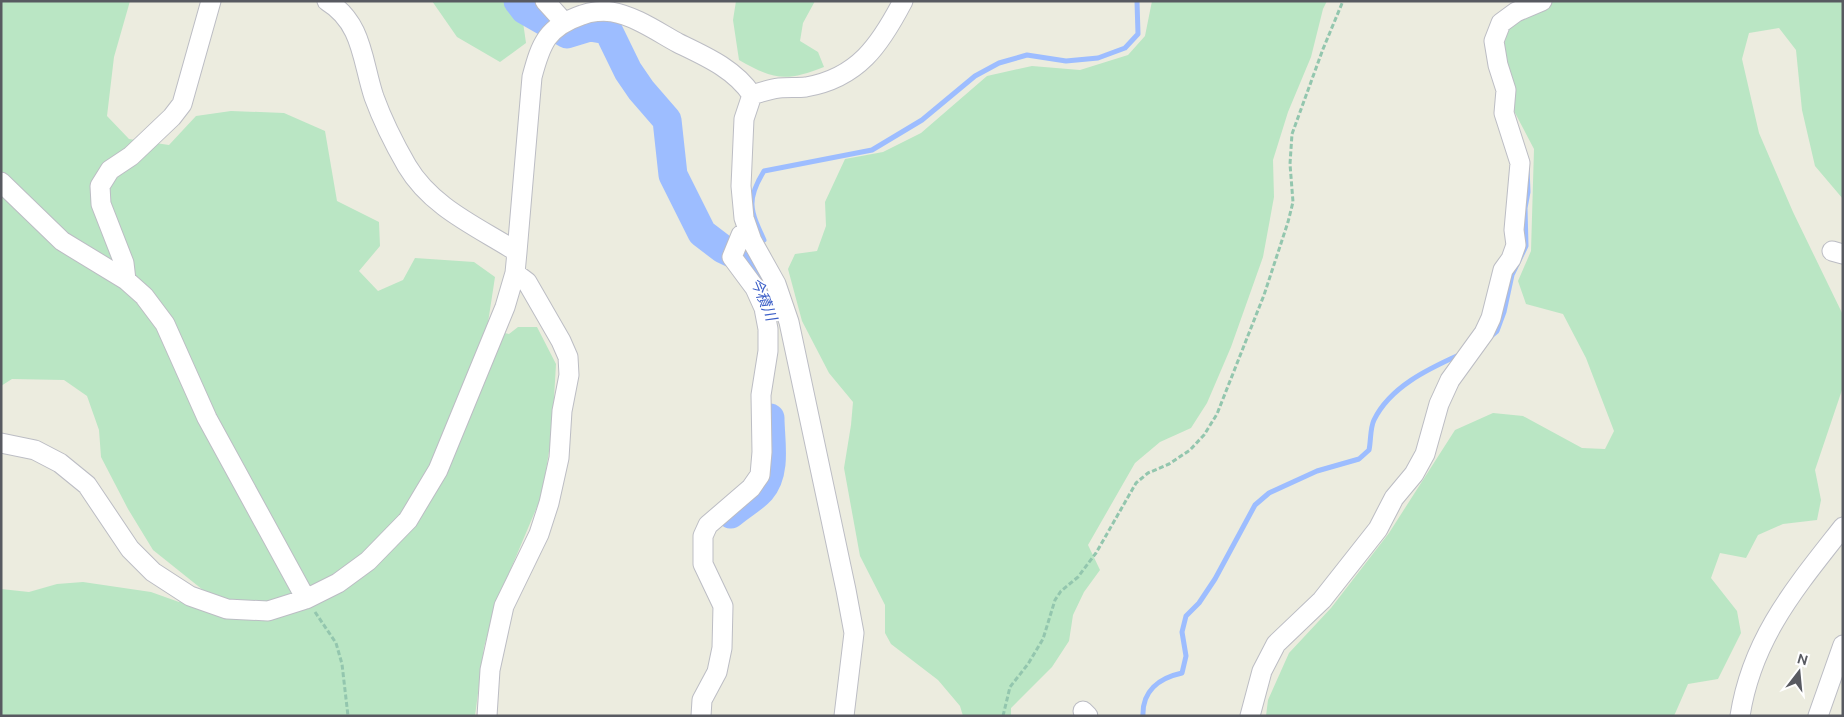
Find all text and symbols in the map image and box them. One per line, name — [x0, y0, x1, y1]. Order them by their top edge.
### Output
water label: 今積川 — [748, 275, 781, 325]
north arrow — [1774, 647, 1824, 697]
text: N — [1795, 650, 1810, 669]

